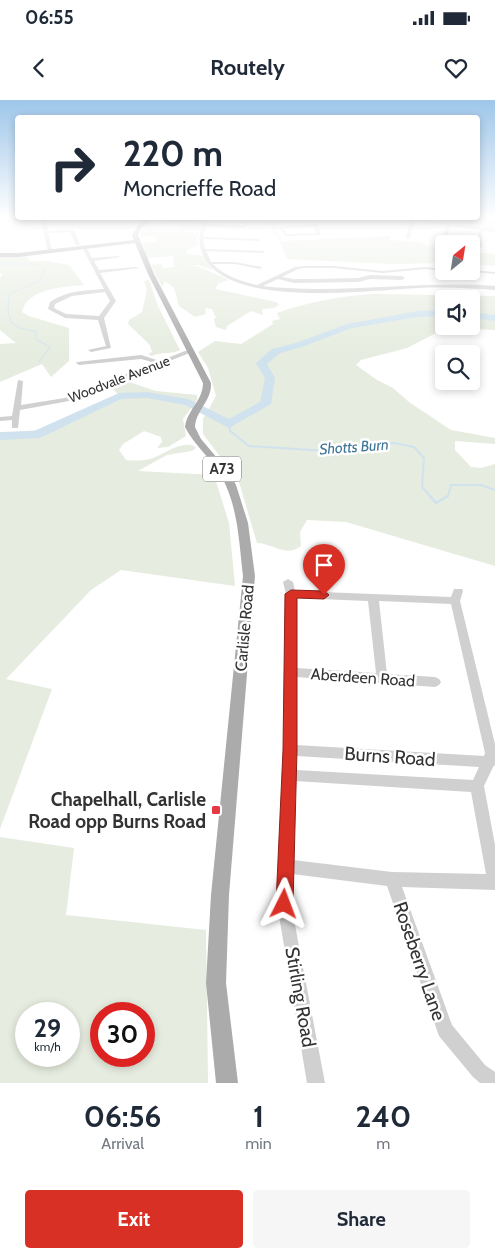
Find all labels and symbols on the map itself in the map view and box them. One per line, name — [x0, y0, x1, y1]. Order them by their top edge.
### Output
north arrow — [435, 235, 480, 280]
street label: Woodvale Avenue — [66, 351, 172, 407]
water label: Shotts Burn — [319, 436, 389, 458]
road number: A73 — [203, 456, 241, 482]
pin — [303, 544, 345, 595]
street label: Carlisle Road — [231, 584, 258, 672]
street label: Aberdeen Road — [310, 664, 416, 691]
street label: Burns Road — [344, 742, 436, 771]
place label: Chapelhall, Carlisle Road opp Burns Road — [28, 788, 206, 833]
marker: Chapelhall, Carlisle Road opp Burns Road — [210, 804, 222, 816]
position arrow — [257, 877, 309, 929]
street label: Roseberry Lane — [388, 899, 451, 1024]
street label: Stirling Road — [280, 945, 321, 1049]
speed limit sign: 30 — [90, 1002, 155, 1067]

